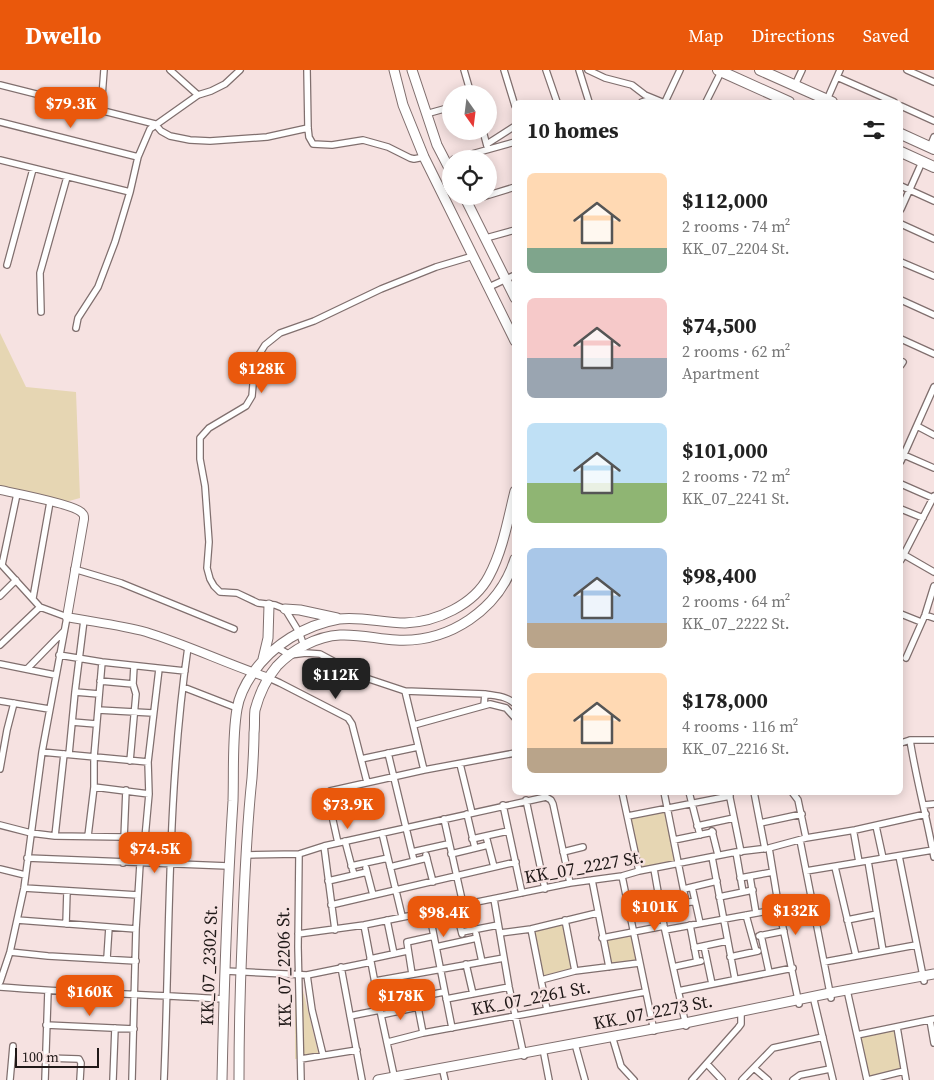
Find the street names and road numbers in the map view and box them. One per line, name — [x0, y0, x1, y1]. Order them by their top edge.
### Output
street label: KK_07_2227 St. — [522, 844, 646, 889]
street label: KK_07_2302 St. — [194, 904, 223, 1026]
street label: KK_07_2206 St. — [270, 906, 297, 1028]
street label: KK_07_2261 St. — [469, 974, 593, 1021]
street label: KK_07_2273 St. — [591, 988, 715, 1035]

